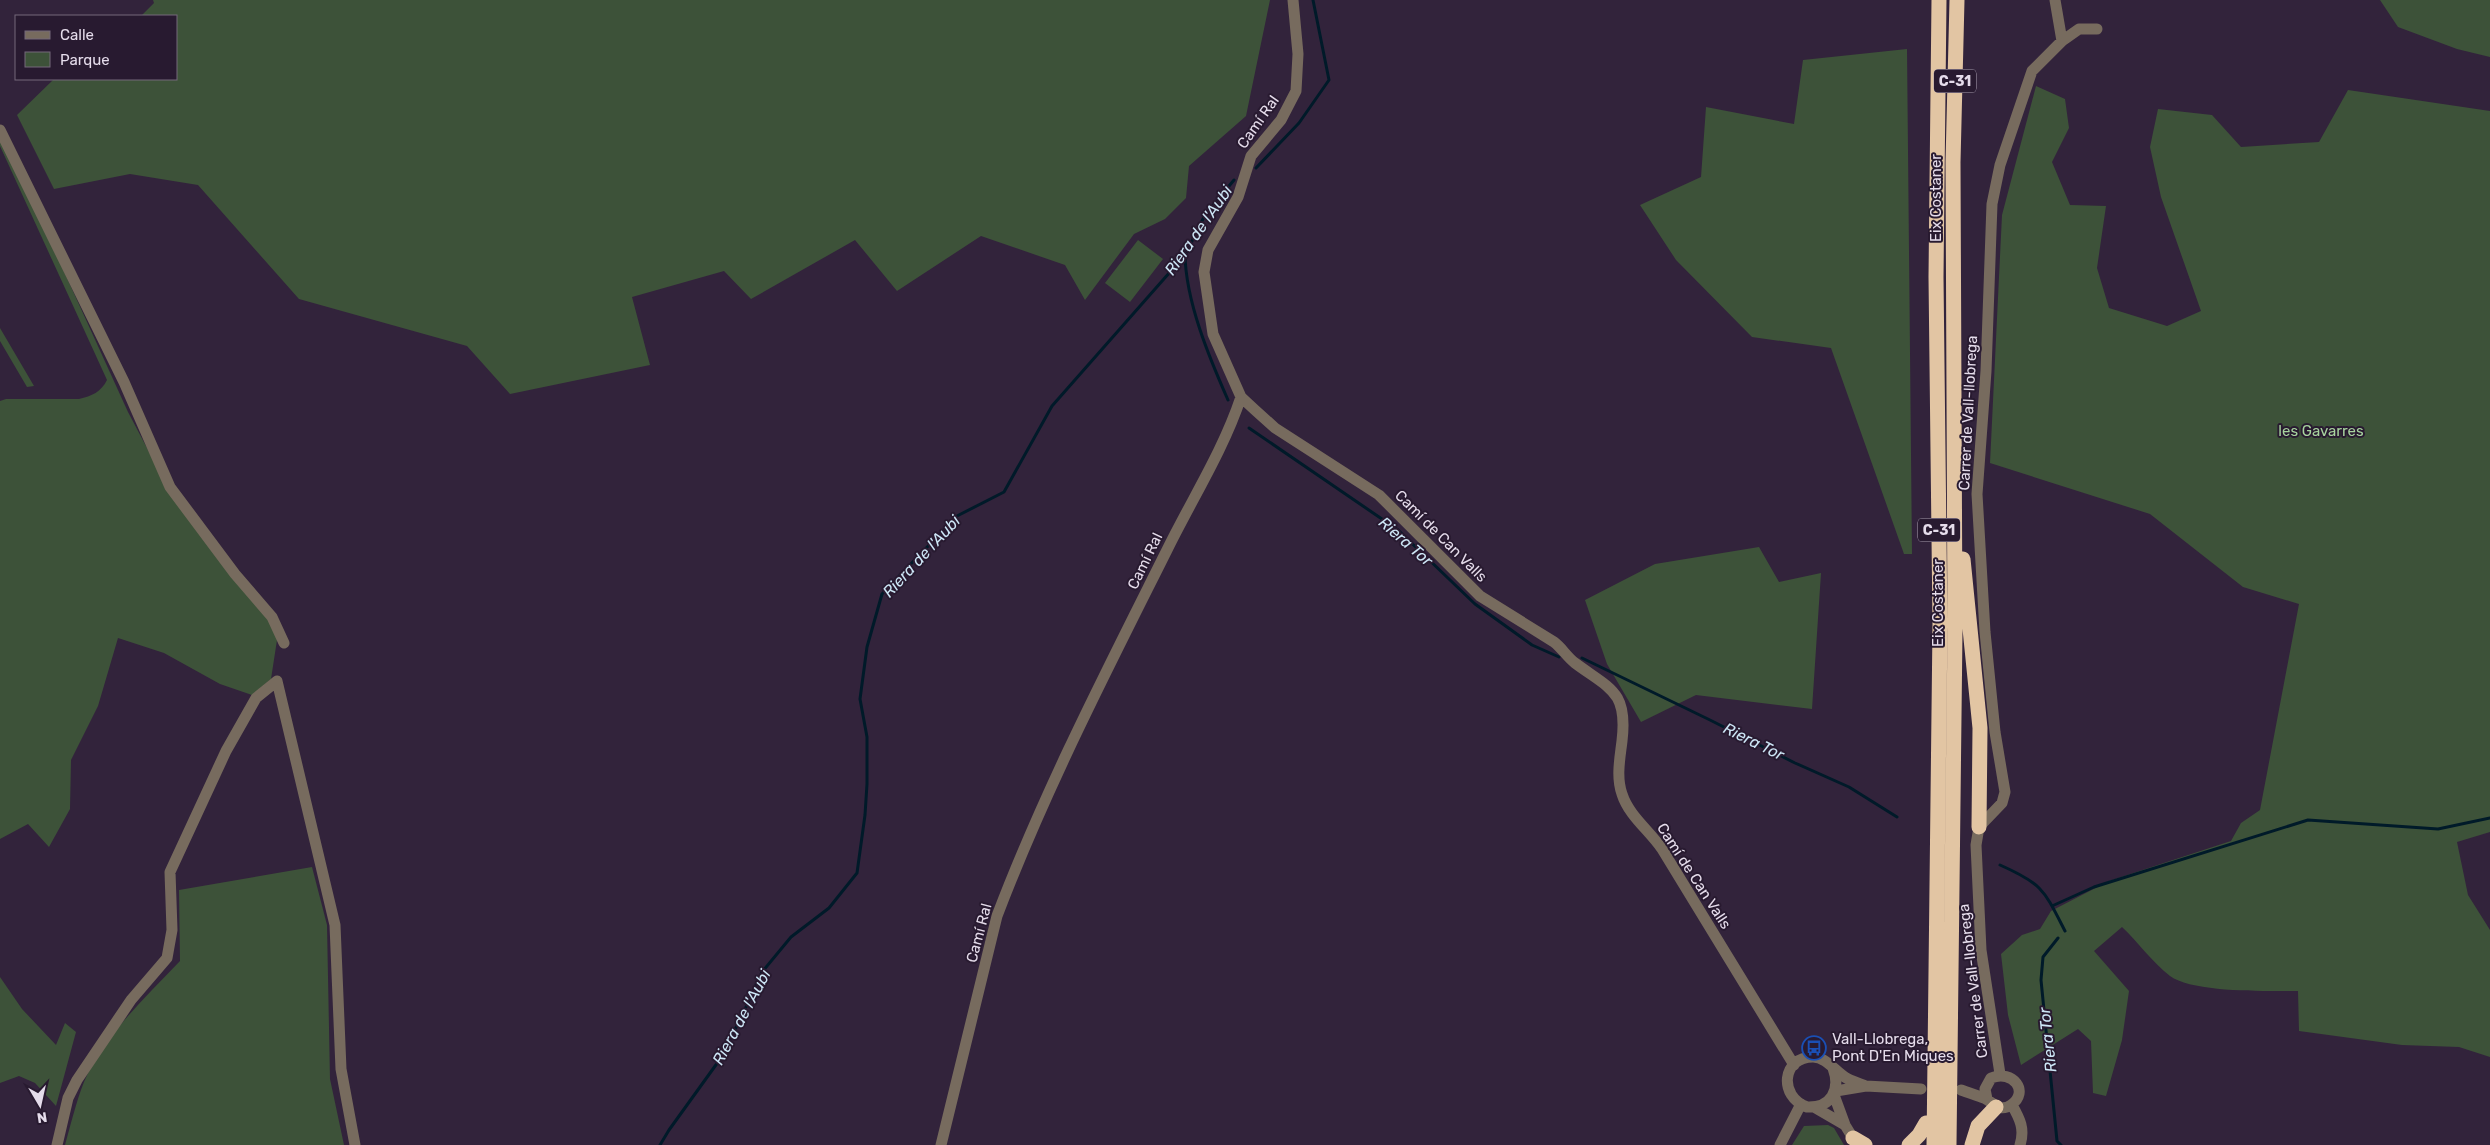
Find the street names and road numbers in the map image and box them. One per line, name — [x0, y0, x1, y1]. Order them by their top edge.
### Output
road number: C-31 — [1934, 70, 1976, 92]
street label: Camí Ral — [1233, 92, 1283, 152]
street label: Eix Costaner — [1927, 154, 1945, 242]
street label: Carrer de Vall-llobrega — [1955, 335, 1981, 491]
street label: Camí de Can Valls — [1391, 486, 1491, 586]
road number: C-31 — [1918, 518, 1960, 542]
street label: Camí Ral — [1124, 530, 1166, 592]
street label: Eix Costaner — [1929, 559, 1947, 647]
street label: Camí de Can Valls — [1653, 820, 1735, 933]
street label: Camí Ral — [962, 901, 996, 965]
street label: Carrer de Vall-llobrega — [1955, 903, 1991, 1059]

